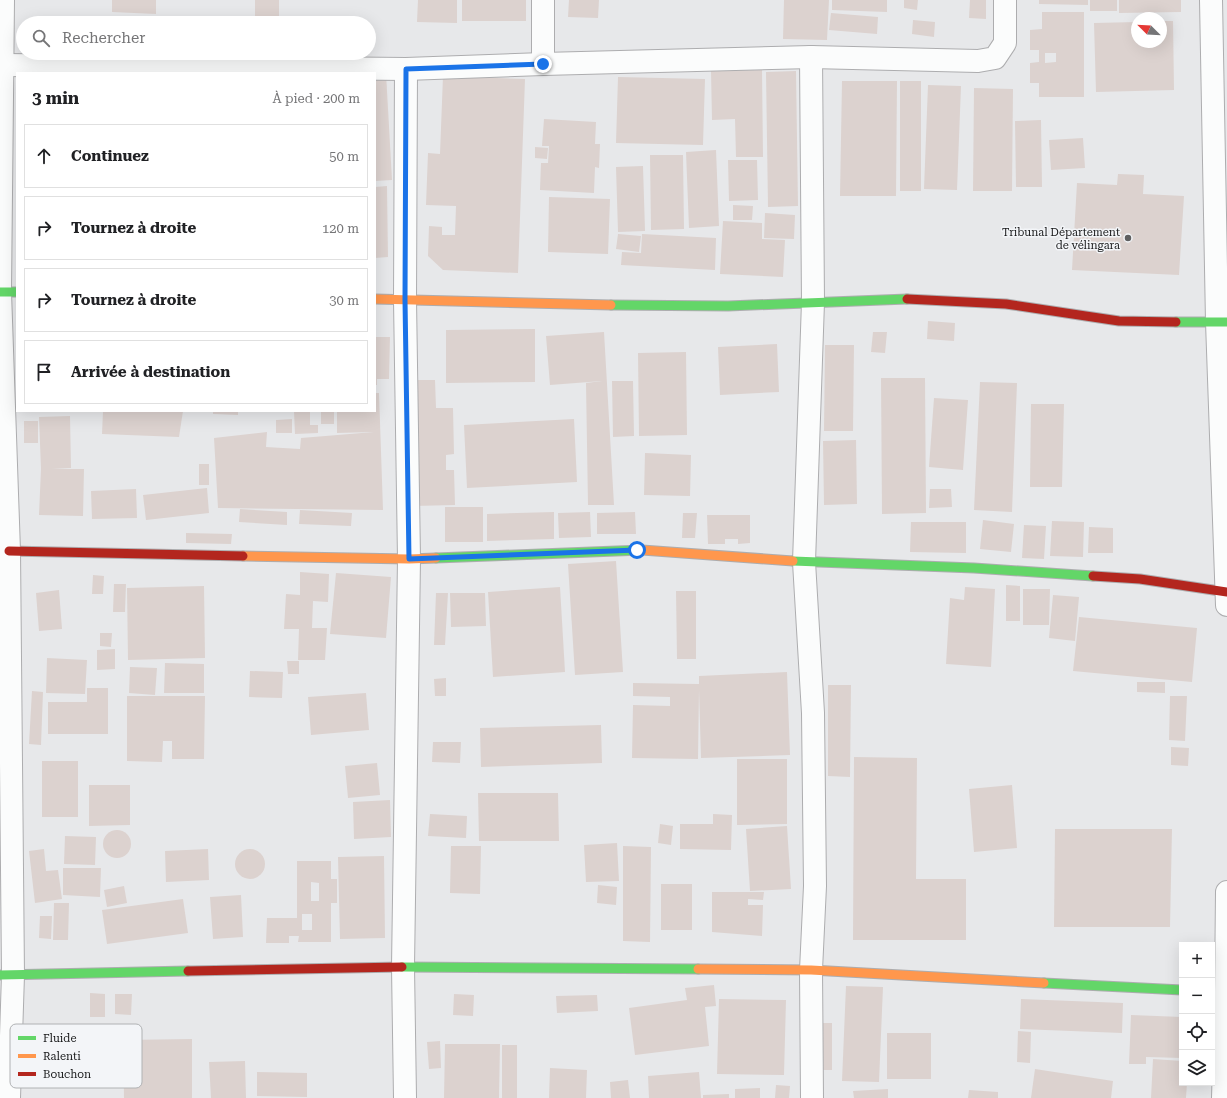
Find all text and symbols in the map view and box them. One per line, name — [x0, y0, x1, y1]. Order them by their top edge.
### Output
north arrow — [1131, 12, 1167, 48]
search box — [16, 16, 376, 60]
icon: search — [30, 27, 52, 49]
text: Rechercher — [62, 29, 145, 47]
route end — [534, 55, 552, 73]
text: 3 min — [32, 88, 79, 108]
text: À pied · 200 m — [273, 91, 360, 106]
icon: ahead — [33, 145, 55, 167]
text: Continuez — [71, 147, 149, 165]
text: 50 m — [329, 149, 359, 164]
icon: right — [33, 217, 55, 239]
text: Tournez à droite — [71, 219, 196, 237]
text: 120 m — [322, 221, 359, 236]
place label: Tribunal Département de vélingara — [1002, 226, 1120, 252]
marker: Tribunal Département de vélingara — [1123, 233, 1133, 243]
icon: right — [33, 289, 55, 311]
text: Tournez à droite — [71, 291, 196, 309]
text: 30 m — [329, 293, 359, 308]
icon: arrive — [33, 361, 55, 383]
text: Arrivée à destination — [71, 363, 230, 381]
route start — [628, 541, 646, 559]
map controls — [1179, 942, 1215, 1086]
button: + — [1179, 942, 1215, 978]
button: − — [1179, 978, 1215, 1014]
button: locate — [1179, 1014, 1215, 1050]
legend — [10, 1024, 142, 1088]
text: Fluide — [43, 1032, 76, 1045]
text: Ralenti — [43, 1050, 81, 1063]
button: layers — [1179, 1050, 1215, 1086]
text: Bouchon — [43, 1068, 91, 1081]

